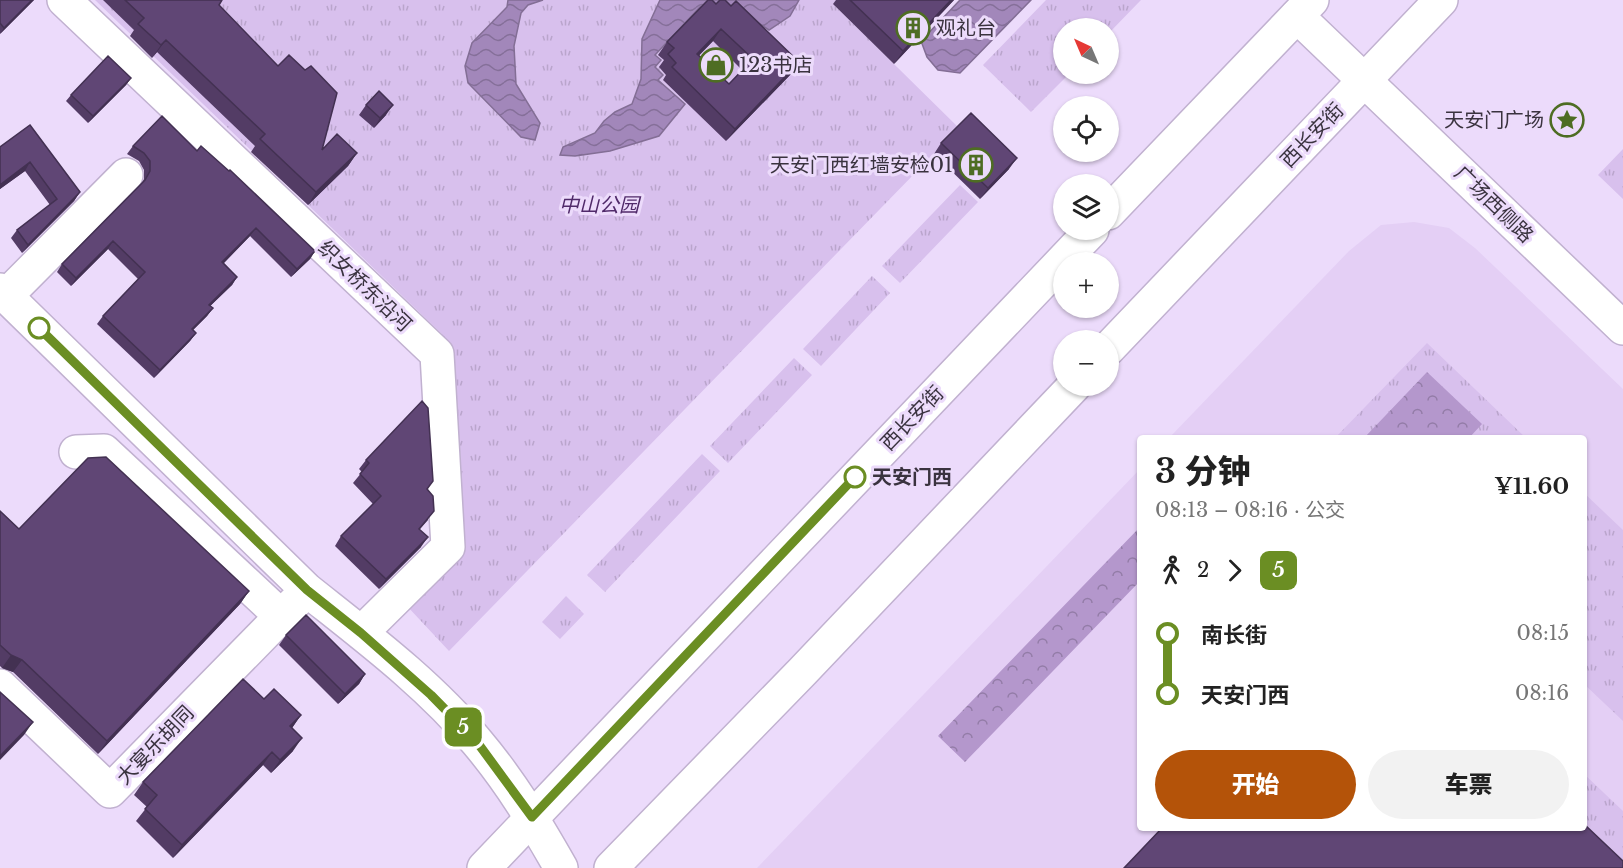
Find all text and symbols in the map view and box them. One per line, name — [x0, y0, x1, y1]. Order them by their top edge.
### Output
building icon: 观礼台 — [895, 10, 931, 46]
place label: 观礼台 — [936, 16, 996, 40]
north arrow — [1053, 18, 1119, 84]
map controls — [1053, 18, 1119, 396]
shop icon: 123书店 — [698, 47, 734, 83]
place label: 123书店 — [739, 53, 813, 77]
button: locate — [1053, 96, 1119, 162]
street label: 西长安街 — [1276, 98, 1348, 172]
place icon: 天安门广场 — [1549, 102, 1585, 138]
place label: 天安门广场 — [1444, 108, 1544, 132]
building icon: 天安门西红墙安检01 — [958, 147, 994, 183]
place label: 天安门西红墙安检01 — [770, 153, 953, 177]
street label: 广场西侧路 — [1450, 161, 1538, 247]
button: layers — [1053, 174, 1119, 240]
park label: 中山公园 — [559, 193, 642, 217]
street label: 织女桥东沿河 — [314, 236, 416, 336]
button: + — [1053, 252, 1119, 318]
unlabelled marker — [28, 317, 50, 339]
button: − — [1053, 330, 1119, 396]
street label: 西长安街 — [876, 381, 948, 455]
text: 3 分钟 — [1155, 451, 1251, 492]
place label: 天安门西 — [872, 465, 952, 489]
marker: 天安门西 — [844, 466, 866, 488]
text: ¥11.60 — [1494, 473, 1569, 500]
text: 08:13 – 08:16 · 公交 — [1155, 498, 1345, 522]
icon: walk — [1155, 554, 1188, 587]
icon: forward — [1218, 554, 1251, 587]
text: 5 — [1272, 557, 1285, 583]
text: 2 — [1197, 558, 1209, 582]
text: 08:15 — [1517, 621, 1569, 645]
text: 南长街 — [1201, 622, 1267, 649]
text: 08:16 — [1515, 681, 1569, 705]
text: 天安门西 — [1201, 682, 1289, 709]
street label: 大宴乐胡同 — [112, 701, 198, 789]
line badge: 5 — [444, 708, 482, 746]
text: 5 — [457, 714, 469, 740]
button: 开始 — [1155, 750, 1356, 819]
button: 车票 — [1368, 750, 1569, 819]

